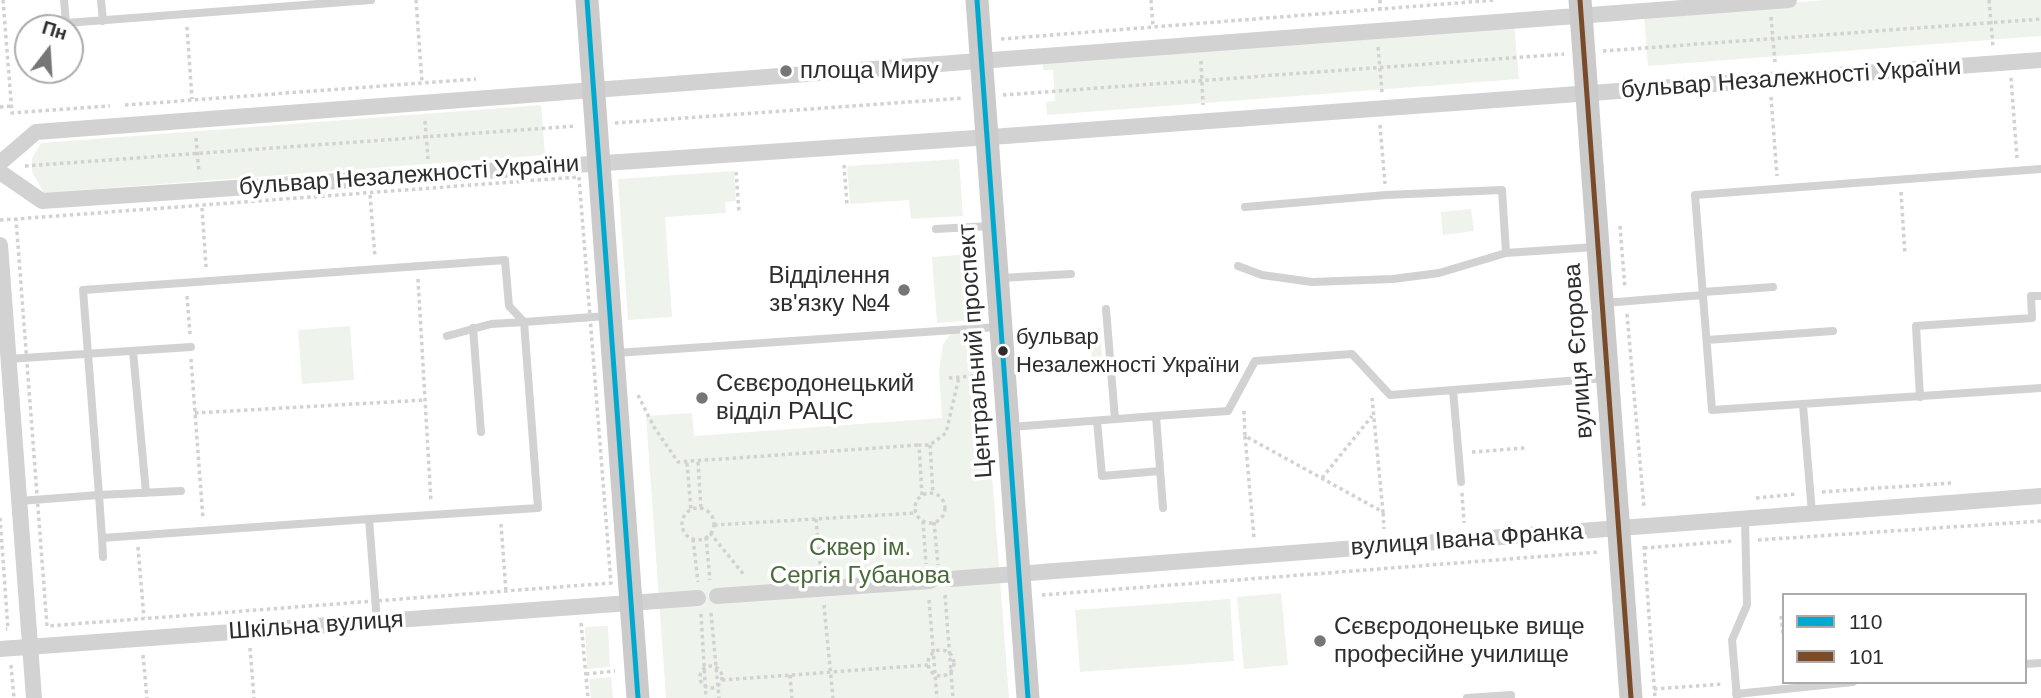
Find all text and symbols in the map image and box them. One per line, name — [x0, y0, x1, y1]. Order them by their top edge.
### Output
north arrow — [14, 14, 84, 84]
text: Пн — [40, 17, 70, 44]
street label: бульвар Незалежності України — [1620, 53, 1962, 105]
place label: площа Миру — [800, 57, 939, 85]
marker: площа Миру — [778, 63, 794, 79]
street label: бульвар Незалежності України — [238, 150, 580, 202]
street label: Центральний проспект — [953, 223, 999, 479]
place label: Відділення зв'язку №4 — [768, 262, 890, 318]
street label: вулиця Єгорова — [1559, 262, 1599, 440]
marker: Відділення зв'язку №4 — [896, 282, 912, 298]
place label: бульвар Незалежності України — [1016, 325, 1240, 376]
marker: бульвар Незалежності України — [996, 344, 1010, 358]
place label: Сєвєродонецький відділ РАЦС — [716, 370, 914, 426]
marker: Сєвєродонецький відділ РАЦС — [694, 390, 710, 406]
street label: вулиця Івана Франка — [1350, 518, 1584, 562]
park label: Сквер ім. Сергія Губанова — [770, 534, 950, 590]
legend — [1782, 593, 2027, 684]
street label: Шкільна вулиця — [227, 606, 405, 646]
text: 110 — [1849, 610, 1882, 633]
place label: Сєвєродонецьке вище професійне училище — [1334, 613, 1585, 669]
marker: Сєвєродонецьке вище професійне училище — [1312, 633, 1328, 649]
text: 101 — [1849, 645, 1884, 668]

